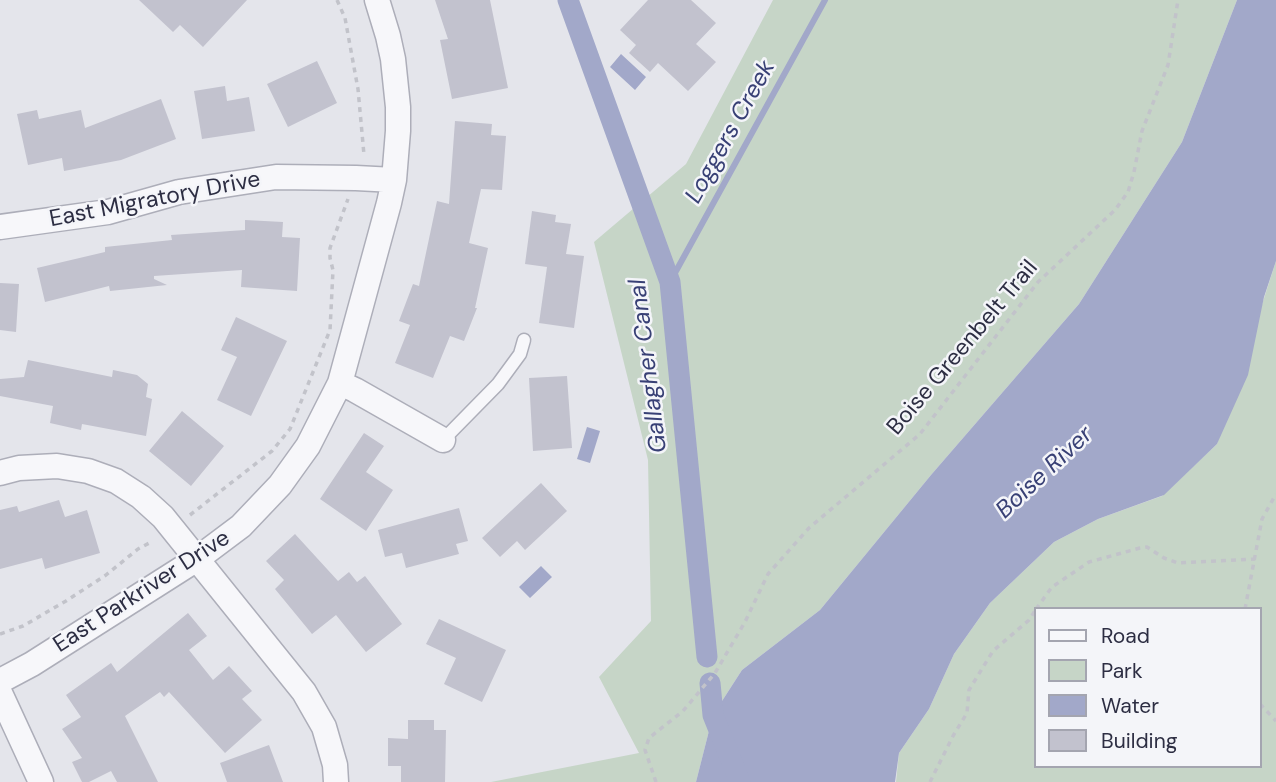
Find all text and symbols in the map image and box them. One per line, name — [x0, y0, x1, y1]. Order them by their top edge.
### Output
water label: Loggers Creek — [680, 55, 782, 209]
street label: East Migratory Drive — [47, 166, 263, 234]
street label: Boise Greenbelt Trail — [882, 255, 1044, 441]
water label: Gallagher Canal — [624, 277, 674, 455]
water label: Boise River — [991, 421, 1099, 525]
street label: East Parkriver Drive — [49, 525, 235, 659]
legend — [1034, 607, 1262, 768]
text: Road — [1101, 622, 1150, 650]
text: Park — [1101, 657, 1142, 685]
text: Water — [1101, 692, 1159, 720]
text: Building — [1101, 727, 1177, 755]

